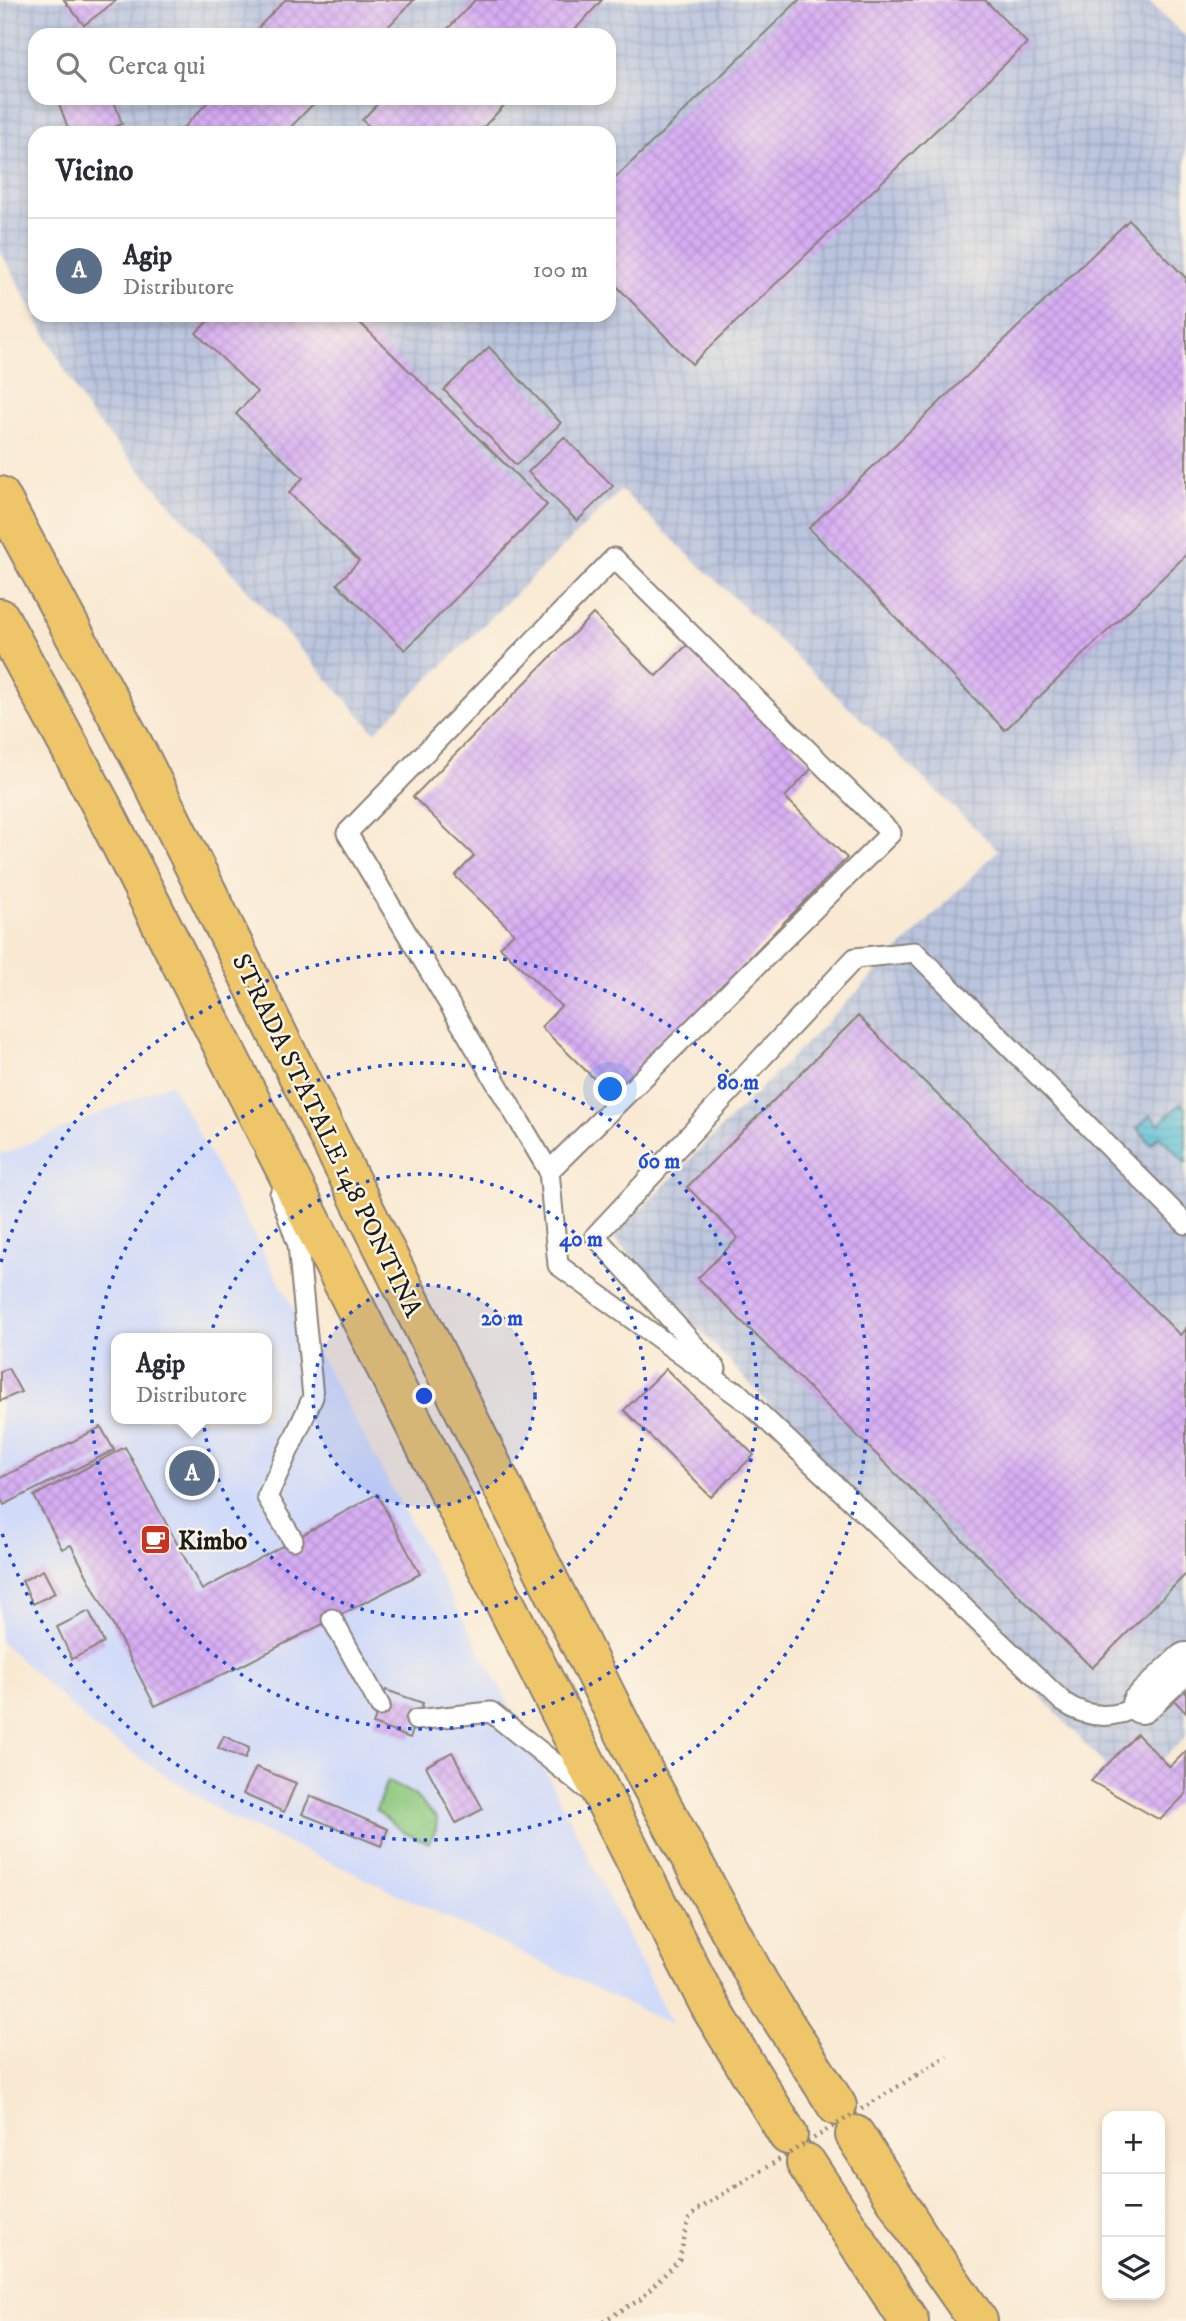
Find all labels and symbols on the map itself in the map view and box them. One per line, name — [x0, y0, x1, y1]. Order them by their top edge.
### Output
street label: STRADA STATALE 148 PONTINA — [224, 948, 429, 1323]
text: 80 m — [717, 1070, 759, 1096]
your location — [593, 1072, 627, 1106]
text: 60 m — [638, 1149, 680, 1175]
text: 40 m — [559, 1227, 603, 1253]
text: 20 m — [481, 1306, 523, 1332]
centre of rings — [412, 1384, 436, 1408]
pin: A — [169, 1447, 215, 1499]
cafe icon: Kimbo — [138, 1523, 172, 1557]
place label: Kimbo — [178, 1525, 248, 1558]

